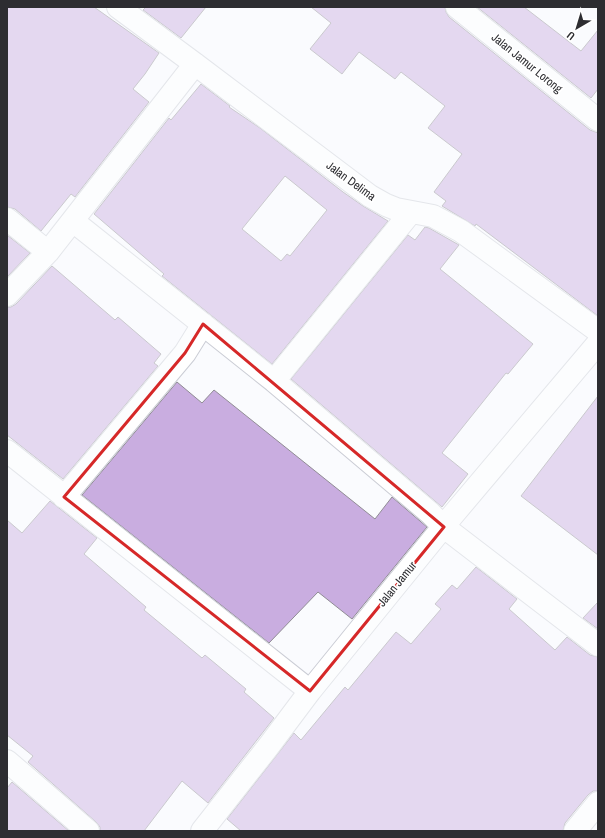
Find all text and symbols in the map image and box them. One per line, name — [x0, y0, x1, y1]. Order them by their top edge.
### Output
north arrow — [557, 8, 597, 48]
text: U — [564, 28, 578, 43]
street label: Jalan Jamur Lorong — [488, 29, 566, 97]
street label: Jalan Delima — [323, 158, 379, 205]
street label: Jalan Jamur — [374, 558, 421, 610]

